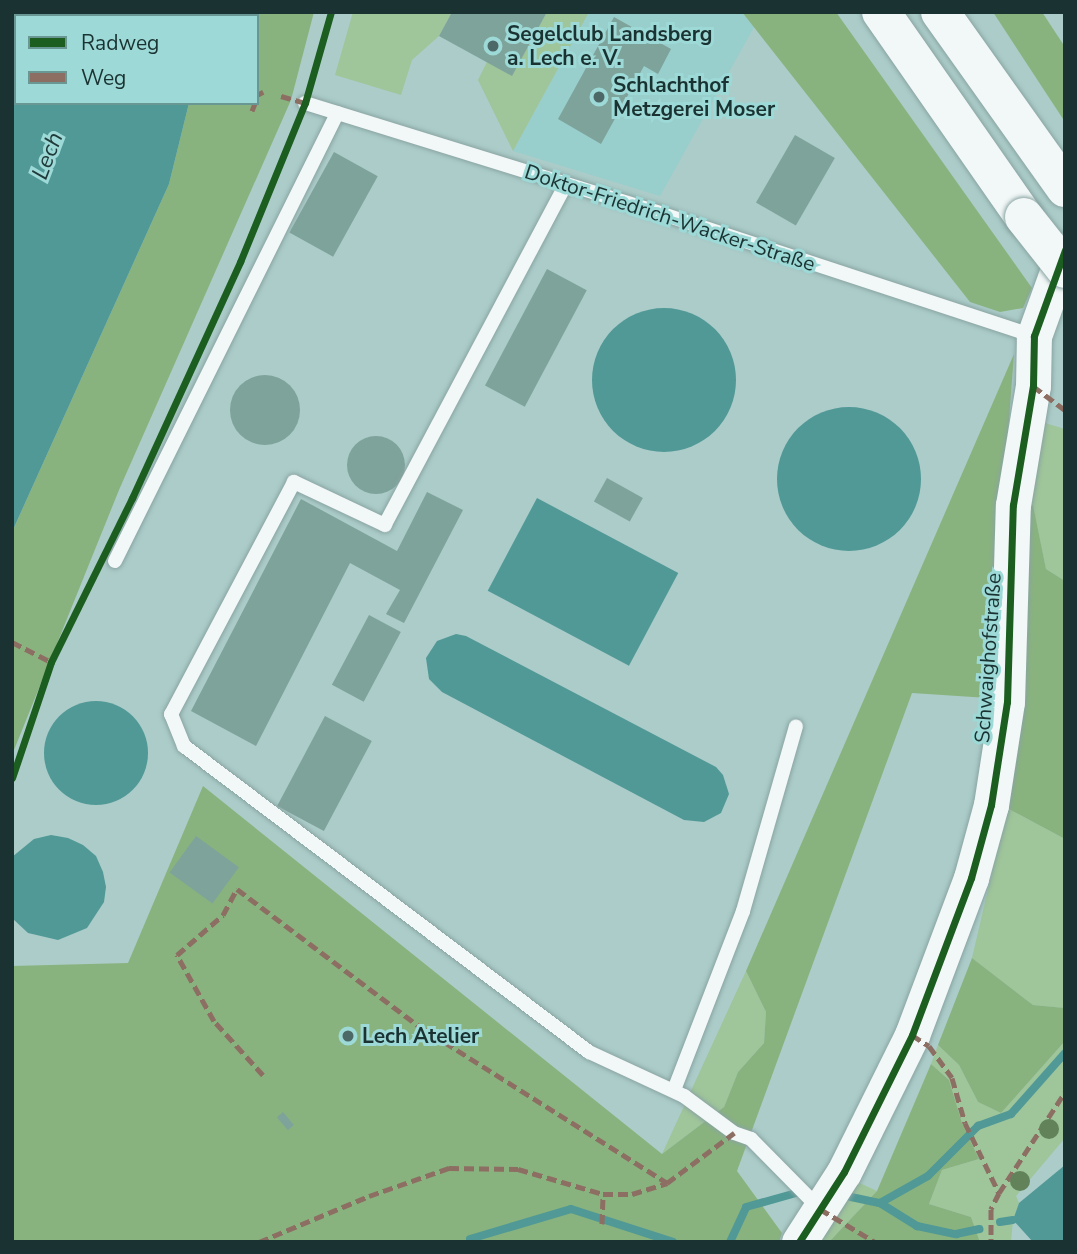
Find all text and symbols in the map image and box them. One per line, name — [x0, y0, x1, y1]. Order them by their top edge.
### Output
legend — [14, 14, 259, 105]
place label: Segelclub Landsberg a. Lech e. V. — [507, 21, 712, 71]
text: Radweg — [81, 29, 159, 57]
marker: Segelclub Landsberg a. Lech e. V. — [485, 38, 501, 54]
text: Weg — [81, 64, 126, 92]
place label: Schlachthof Metzgerei Moser — [613, 72, 775, 122]
marker: Schlachthof Metzgerei Moser — [591, 89, 607, 105]
water label: Lech — [26, 128, 70, 184]
street label: Doktor-Friedrich-Wacker-Straße — [522, 159, 818, 277]
street label: Schwaighofstraße — [969, 572, 1007, 744]
place label: Lech Atelier — [362, 1023, 479, 1049]
marker: Lech Atelier — [340, 1028, 356, 1044]

